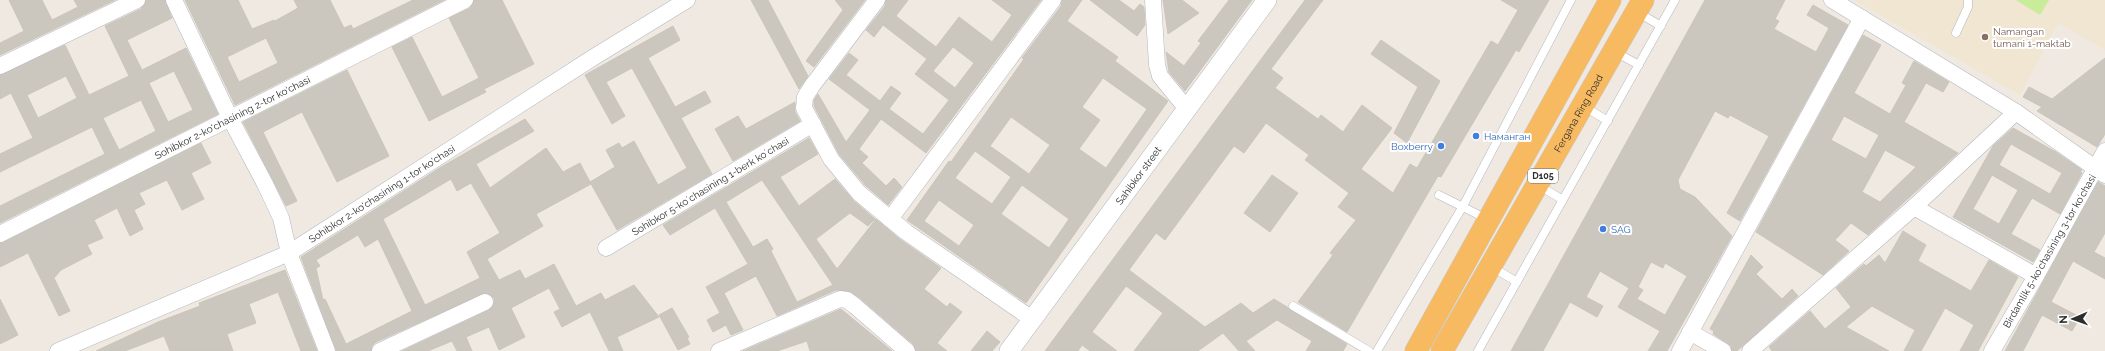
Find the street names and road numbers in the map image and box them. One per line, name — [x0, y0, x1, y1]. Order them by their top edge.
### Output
street label: Fergana Ring Road — [1552, 73, 1605, 154]
street label: Sohibkor 2-ko‘chasining 2-tor ko‘chasi — [153, 74, 312, 161]
street label: Sohibkor 5-koʼchasining 1-berk koʼchasi — [630, 135, 791, 238]
street label: Sohibkor 2-ko‘chasining 1-tor ko‘chasi — [307, 143, 457, 245]
street label: Sahibkor street — [1114, 144, 1164, 207]
road number: D105 — [1528, 169, 1558, 183]
street label: Birdamlik 5-koʻchasining 3-tor koʻchasi — [2001, 173, 2098, 330]

